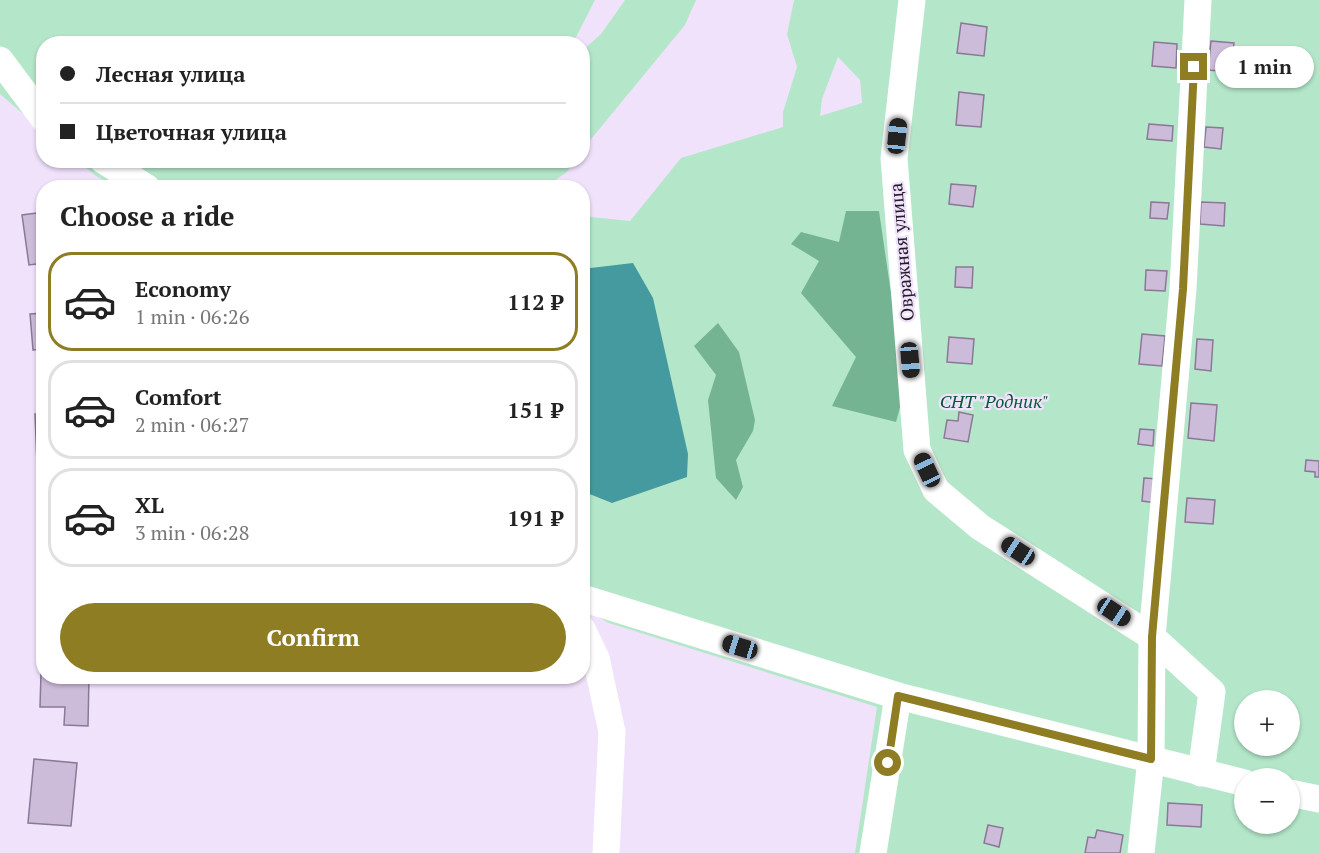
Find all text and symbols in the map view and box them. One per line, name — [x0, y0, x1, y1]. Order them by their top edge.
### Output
callout: 1 min — [1215, 46, 1314, 88]
route end — [1180, 53, 1207, 80]
text: 1 min — [1237, 53, 1292, 80]
text: Лесная улица — [96, 59, 245, 88]
text: Цветочная улица — [96, 117, 287, 146]
car — [886, 117, 908, 155]
street label: Овражная улица — [883, 182, 919, 322]
text: Choose a ride — [60, 198, 235, 234]
text: Economy — [135, 274, 231, 303]
icon: car — [63, 275, 117, 329]
text: 112 ₽ — [507, 287, 563, 316]
text: 1 min · 06:26 — [135, 303, 249, 330]
car — [899, 341, 921, 379]
text: Comfort — [135, 382, 221, 411]
icon: car — [63, 383, 117, 437]
park label: СНТ "Родник" — [940, 389, 1048, 413]
text: 151 ₽ — [507, 395, 563, 424]
text: 2 min · 06:27 — [135, 411, 249, 438]
car — [911, 450, 943, 490]
text: XL — [135, 490, 164, 519]
icon: car — [63, 491, 117, 545]
text: 191 ₽ — [507, 503, 563, 532]
text: 3 min · 06:28 — [135, 519, 249, 546]
car — [998, 534, 1038, 568]
car — [1094, 595, 1134, 629]
button: Confirm — [60, 603, 566, 672]
car — [720, 633, 760, 661]
map controls — [1234, 690, 1300, 834]
button: + — [1234, 690, 1300, 756]
route start — [874, 749, 901, 776]
button: − — [1234, 768, 1300, 834]

